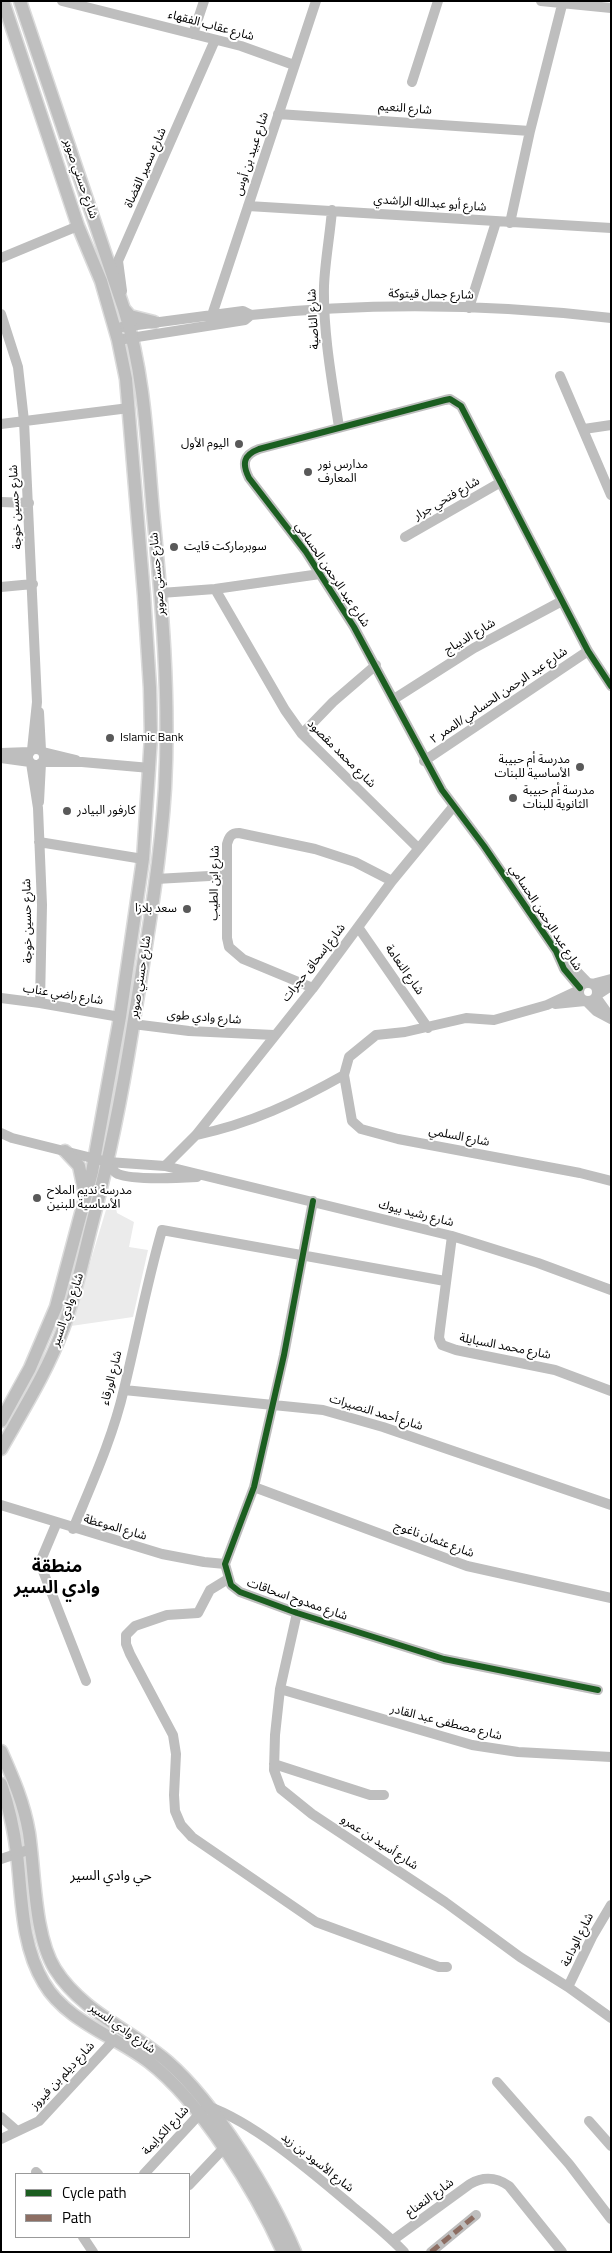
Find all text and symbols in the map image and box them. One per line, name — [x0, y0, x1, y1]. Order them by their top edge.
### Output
street label: شارع عقاب الفقهاء — [166, 8, 256, 44]
street label: شارع النعيم — [378, 100, 432, 118]
street label: شارع عبيد بن أوس — [232, 110, 272, 198]
street label: شارع سمير القضاة — [122, 126, 170, 210]
street label: شارع حسني صوبر — [60, 137, 100, 221]
street label: شارع أبو عبدالله الراشدي — [373, 193, 487, 215]
street label: شارع جمال قيتوكة — [388, 287, 474, 303]
street label: شارع الناصية — [305, 288, 323, 350]
place label: اليوم الأول — [181, 437, 229, 451]
marker: اليوم الأول — [233, 438, 245, 450]
place label: مدارس نور المعارف — [318, 458, 368, 486]
street label: شارع حسين خوجة — [7, 464, 25, 550]
marker: مدارس نور المعارف — [302, 466, 314, 478]
street label: شارع فتحي جرار — [411, 474, 483, 524]
street label: شارع عبد الرحمن الحسامي — [292, 520, 372, 630]
street label: شارع حسني صوبر — [147, 532, 169, 616]
place label: سوبرماركت قايت — [184, 540, 267, 554]
marker: سوبرماركت قايت — [168, 541, 180, 553]
street label: شارع الديباج — [442, 616, 498, 658]
street label: شارع عبد الرحمن الحسامي/الممر ٢ — [428, 645, 570, 747]
street label: شارع محمد مقصود — [304, 717, 378, 791]
place label: Islamic Bank — [120, 731, 183, 745]
marker: Islamic Bank — [104, 732, 116, 744]
place label: مدرسة أم حبيبة الأساسية للبنات — [495, 753, 570, 781]
marker: مدرسة أم حبيبة الأساسية للبنات — [574, 761, 586, 773]
place label: مدرسة أم حبيبة الثانوية للبنات — [523, 784, 594, 812]
marker: مدرسة أم حبيبة الثانوية للبنات — [507, 792, 519, 804]
place label: كارفور البيادر — [77, 804, 136, 818]
marker: كارفور البيادر — [61, 805, 73, 817]
street label: شارع ابن الطيب — [207, 845, 223, 921]
street label: شارع عبد الرحمن الحسامي — [505, 862, 585, 974]
street label: شارع حسين خوجة — [20, 878, 36, 964]
place label: سعد بلازا — [135, 902, 177, 916]
marker: سعد بلازا — [181, 903, 193, 915]
street label: شارع إسحاق حجرات — [279, 921, 349, 1005]
street label: شارع حسني صوبر — [127, 935, 155, 1019]
street label: شارع النعامة — [381, 942, 427, 998]
street label: شارع راضي عناب — [22, 982, 104, 1008]
street label: شارع وادي طوى — [166, 1008, 242, 1028]
street label: شارع السلمي — [427, 1124, 491, 1150]
place label: مدرسة نديم الملاح الأساسية للبنين — [47, 1184, 132, 1212]
marker: مدرسة نديم الملاح الأساسية للبنين — [31, 1192, 43, 1204]
street label: شارع رشيد بيوك — [377, 1198, 455, 1230]
street label: شارع وادي السير — [49, 1271, 87, 1349]
street label: شارع محمد السبايلة — [458, 1331, 552, 1363]
street label: شارع الورقاء — [98, 1349, 126, 1407]
street label: شارع أحمد النصيرات — [327, 1392, 425, 1434]
street label: شارع الموعظة — [82, 1512, 148, 1544]
street label: شارع عثمان ناغوج — [392, 1519, 476, 1561]
district label: منطقة وادي السير — [14, 1557, 100, 1600]
street label: شارع ممدوح اسحاقات — [245, 1576, 349, 1624]
street label: شارع مصطفى عبد القادر — [389, 1702, 503, 1744]
street label: شارع أسيد بن عمرو — [338, 1813, 420, 1873]
district label: حي وادي السير — [70, 1869, 152, 1885]
street label: شارع الوداعة — [559, 1911, 597, 1969]
street label: شارع وادي السير — [86, 2001, 158, 2057]
street label: شارع ديلم بن فيروز — [28, 2039, 98, 2113]
street label: شارع الكرايمة — [140, 2104, 192, 2158]
street label: شارع الأسود بن زيد — [278, 2130, 356, 2196]
legend — [15, 2173, 190, 2238]
street label: شارع النعناع — [403, 2176, 457, 2220]
text: Cycle path — [62, 2181, 127, 2204]
text: Path — [62, 2206, 92, 2229]

